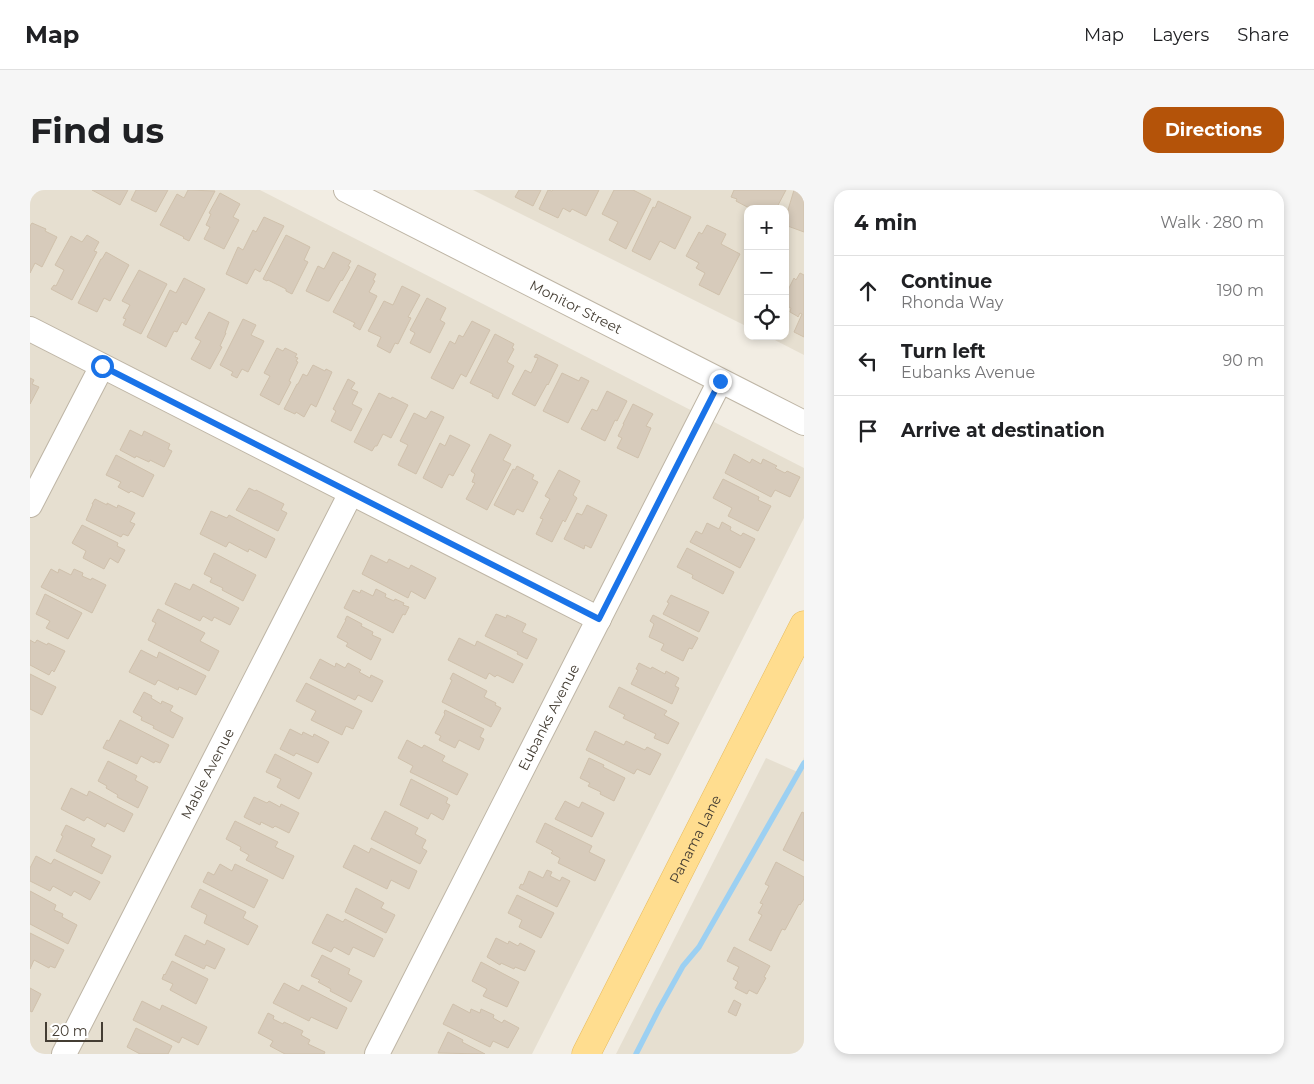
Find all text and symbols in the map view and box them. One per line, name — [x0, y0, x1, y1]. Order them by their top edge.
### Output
text: Map — [25, 20, 79, 49]
text: Map — [1084, 24, 1124, 46]
text: Layers — [1152, 24, 1209, 46]
text: Share — [1237, 24, 1289, 46]
button: Directions — [1143, 107, 1284, 153]
text: Find us — [30, 109, 164, 152]
map controls — [744, 205, 789, 340]
button: + — [744, 205, 789, 250]
text: 4 min — [854, 210, 917, 235]
text: Walk · 280 m — [1160, 213, 1264, 232]
button: − — [744, 250, 789, 295]
text: Continue — [901, 270, 992, 293]
street label: Monitor Street — [527, 276, 625, 338]
icon: ahead — [854, 277, 882, 305]
text: 190 m — [1217, 281, 1264, 300]
text: Rhonda Way — [901, 293, 1003, 312]
button: locate — [744, 295, 789, 340]
text: Turn left — [901, 340, 986, 363]
icon: left — [854, 347, 882, 375]
text: 90 m — [1222, 351, 1264, 370]
route start — [91, 355, 114, 378]
text: Eubanks Avenue — [901, 363, 1035, 382]
route end — [709, 370, 732, 393]
icon: arrive — [854, 417, 882, 445]
text: Arrive at destination — [901, 419, 1105, 442]
street label: Eubanks Avenue — [514, 661, 583, 774]
street label: Mable Avenue — [177, 725, 238, 822]
street label: Panama Lane — [665, 792, 725, 887]
scale bar — [45, 1019, 102, 1042]
text: 20 m — [52, 1022, 88, 1040]

